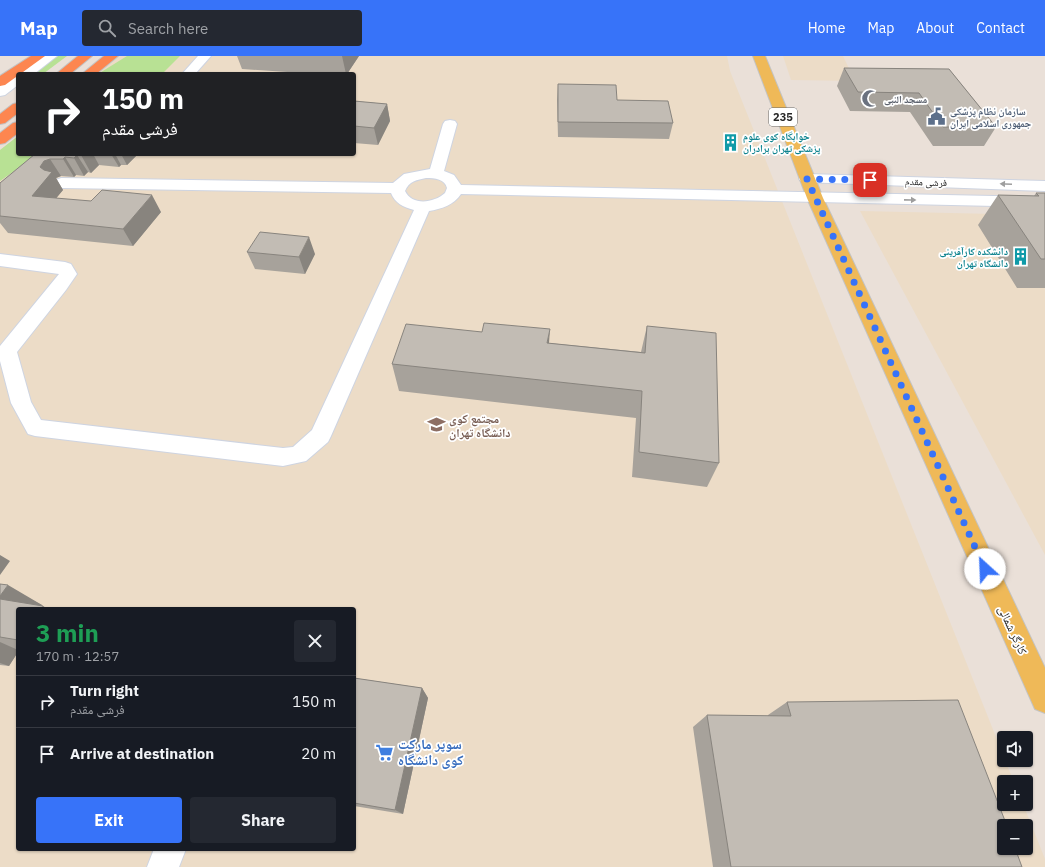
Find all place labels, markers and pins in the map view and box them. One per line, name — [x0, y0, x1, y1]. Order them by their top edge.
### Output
mosque icon: مسجد النبی — [861, 89, 881, 109]
place label: مسجد النبی — [884, 93, 927, 106]
place label: سازمان نظام پزشکی جمهوری اسلامی ایران — [950, 105, 1032, 130]
public building icon: سازمان نظام پزشکی جمهوری اسلامی ایران — [927, 107, 947, 127]
place label: خوابگاه کوی علوم پزشکی تهران برادران — [743, 130, 821, 155]
building icon: خوابگاه کوی علوم پزشکی تهران برادران — [720, 132, 740, 152]
pin — [853, 163, 887, 197]
place label: دانشکده کارآفرینی دانشگاه تهران — [940, 245, 1008, 270]
building icon: دانشکده کارآفرینی دانشگاه تهران — [1011, 247, 1031, 267]
place label: مجتمع کوی دانشگاه تهران — [449, 411, 511, 441]
school or university icon: مجتمع کوی دانشگاه تهران — [426, 415, 446, 435]
place label: سوپر مارکت کوی دانشگاه — [398, 735, 463, 769]
supermarket icon: سوپر مارکت کوی دانشگاه — [375, 742, 395, 762]

